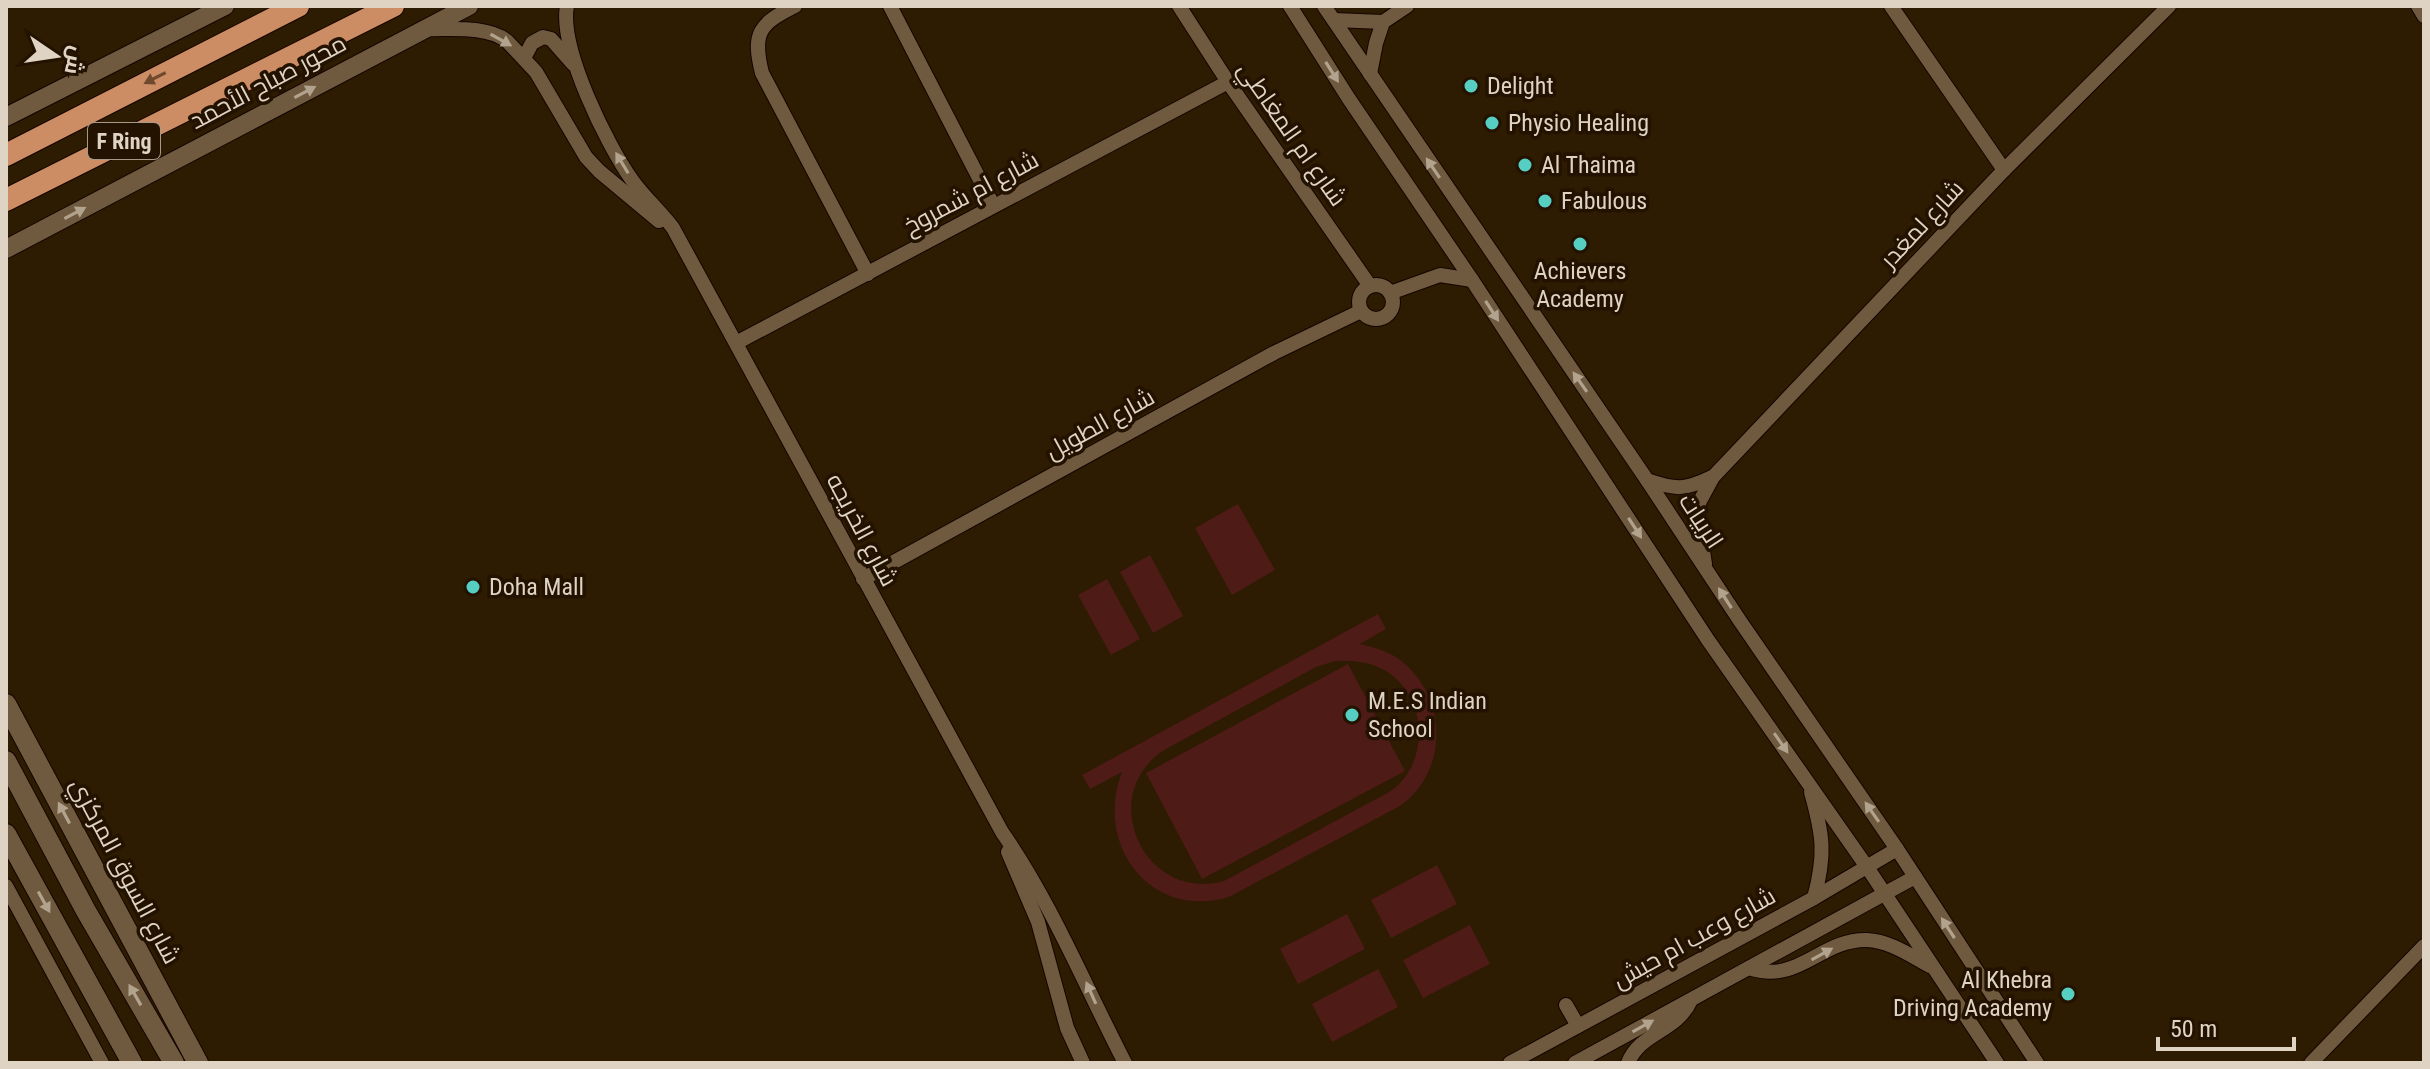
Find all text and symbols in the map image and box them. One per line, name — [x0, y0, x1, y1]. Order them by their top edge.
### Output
north arrow — [16, 16, 96, 96]
street label: محور صباح الأحمد — [185, 29, 352, 137]
one-way arrow — [490, 33, 512, 47]
text: ش — [59, 44, 90, 77]
street label: شارع ام المغاطي — [1228, 56, 1352, 214]
one-way arrow — [1324, 61, 1338, 83]
one-way arrow — [143, 72, 166, 85]
place label: Delight — [1487, 72, 1554, 100]
marker: Delight — [1462, 77, 1480, 95]
one-way arrow — [294, 85, 316, 99]
place label: Physio Healing — [1508, 109, 1649, 137]
marker: Physio Healing — [1483, 114, 1501, 132]
road number: F Ring — [88, 123, 160, 159]
street label: شارع ام شمروخ — [899, 146, 1044, 242]
place label: Al Thaima — [1541, 151, 1636, 179]
one-way arrow — [615, 152, 629, 174]
marker: Al Thaima — [1516, 156, 1534, 174]
one-way arrow — [1426, 157, 1441, 178]
street label: شارع لمغدر — [1873, 175, 1971, 276]
place label: Fabulous — [1561, 187, 1647, 215]
marker: Fabulous — [1536, 192, 1554, 210]
one-way arrow — [64, 207, 86, 221]
marker: Achievers Academy — [1571, 235, 1589, 253]
place label: Achievers Academy — [1534, 257, 1626, 313]
one-way arrow — [1484, 300, 1498, 322]
one-way arrow — [1573, 372, 1588, 393]
street label: شارع الطويل — [1041, 383, 1160, 467]
street label: شارع الخريجه — [819, 469, 903, 592]
street label: الربيات — [1673, 488, 1729, 554]
one-way arrow — [1627, 518, 1642, 539]
place label: Doha Mall — [489, 573, 584, 601]
marker: Doha Mall — [464, 578, 482, 596]
one-way arrow — [1718, 587, 1732, 609]
place label: M.E.S Indian School — [1368, 687, 1487, 743]
marker: M.E.S Indian School — [1343, 706, 1361, 724]
one-way arrow — [1773, 733, 1788, 754]
street label: شارع السوق المركزي — [61, 774, 186, 970]
one-way arrow — [57, 801, 71, 824]
one-way arrow — [1865, 802, 1880, 823]
street label: شارع وعب ام حيش — [1608, 882, 1781, 996]
one-way arrow — [36, 891, 50, 913]
one-way arrow — [1941, 917, 1956, 938]
one-way arrow — [1810, 947, 1833, 961]
place label: Al Khebra Driving Academy — [1893, 966, 2052, 1022]
one-way arrow — [1084, 981, 1098, 1005]
one-way arrow — [128, 984, 142, 1007]
marker: Al Khebra Driving Academy — [2059, 985, 2077, 1003]
scale bar — [2158, 1001, 2294, 1051]
text: 50 m — [2170, 1015, 2217, 1043]
one-way arrow — [1632, 1019, 1654, 1033]

